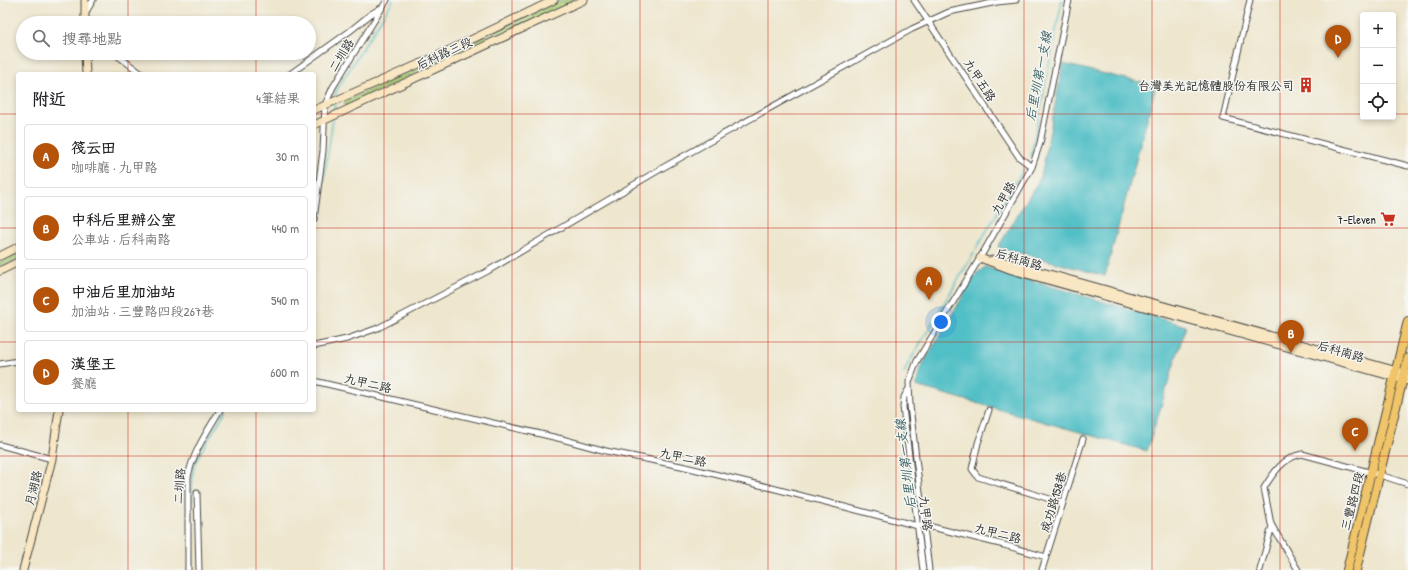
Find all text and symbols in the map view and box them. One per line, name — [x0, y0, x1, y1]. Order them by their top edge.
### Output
map controls — [1360, 12, 1396, 120]
button: + — [1360, 12, 1396, 48]
search box — [16, 16, 316, 60]
pin: D — [1325, 25, 1351, 58]
icon: search — [30, 27, 52, 49]
text: 搜尋地點 — [62, 28, 122, 49]
water label: 后里圳第一支線 — [1020, 29, 1056, 122]
street label: 后科路三段 — [413, 33, 475, 73]
street label: 二圳路 — [324, 35, 358, 75]
button: − — [1360, 48, 1396, 84]
street label: 九甲五路 — [960, 55, 1000, 105]
building icon: 台灣美光記憶體股份有限公司 — [1297, 76, 1315, 94]
place label: 台灣美光記憶體股份有限公司 — [1138, 77, 1294, 94]
button: locate — [1360, 84, 1396, 120]
text: 附近 — [32, 87, 66, 110]
text: 4筆結果 — [256, 89, 300, 107]
text: 筏云田 — [71, 137, 116, 158]
text: A — [43, 147, 49, 165]
text: 30 m — [276, 147, 299, 165]
text: 咖啡廳 · 九甲路 — [71, 158, 158, 176]
street label: 九甲路 — [987, 178, 1019, 218]
text: 中科后里辦公室 — [71, 209, 176, 230]
supermarket icon: 7-Eleven — [1379, 210, 1397, 228]
place label: 7-Eleven — [1337, 211, 1376, 228]
text: B — [43, 219, 49, 237]
text: 440 m — [272, 219, 299, 237]
text: 公車站 · 后科南路 — [71, 230, 171, 248]
street label: 后科南路 — [994, 244, 1044, 274]
pin: A — [916, 267, 942, 300]
text: 中油后里加油站 — [71, 281, 176, 302]
text: C — [42, 291, 50, 309]
text: 540 m — [271, 291, 299, 309]
text: 加油站 · 三豐路四段267巷 — [71, 302, 214, 320]
your location — [931, 312, 951, 332]
pin: B — [1278, 320, 1304, 353]
street label: 后科南路 — [1316, 336, 1366, 366]
text: 漢堡王 — [71, 353, 116, 374]
text: D — [43, 363, 49, 381]
text: 600 m — [270, 363, 299, 381]
street label: 九甲二路 — [343, 369, 393, 397]
text: 餐廳 — [71, 374, 97, 392]
water label: 后里圳第一支線 — [890, 417, 919, 510]
pin: C — [1342, 418, 1368, 451]
street label: 九甲二路 — [658, 444, 708, 470]
street label: 二圳路 — [169, 467, 189, 505]
street label: 月湖路 — [20, 468, 46, 508]
street label: 成功路158巷 — [1036, 470, 1070, 534]
street label: 三豐路四段 — [1336, 470, 1368, 532]
street label: 九甲路 — [915, 494, 937, 532]
street label: 九甲二路 — [973, 519, 1023, 547]

